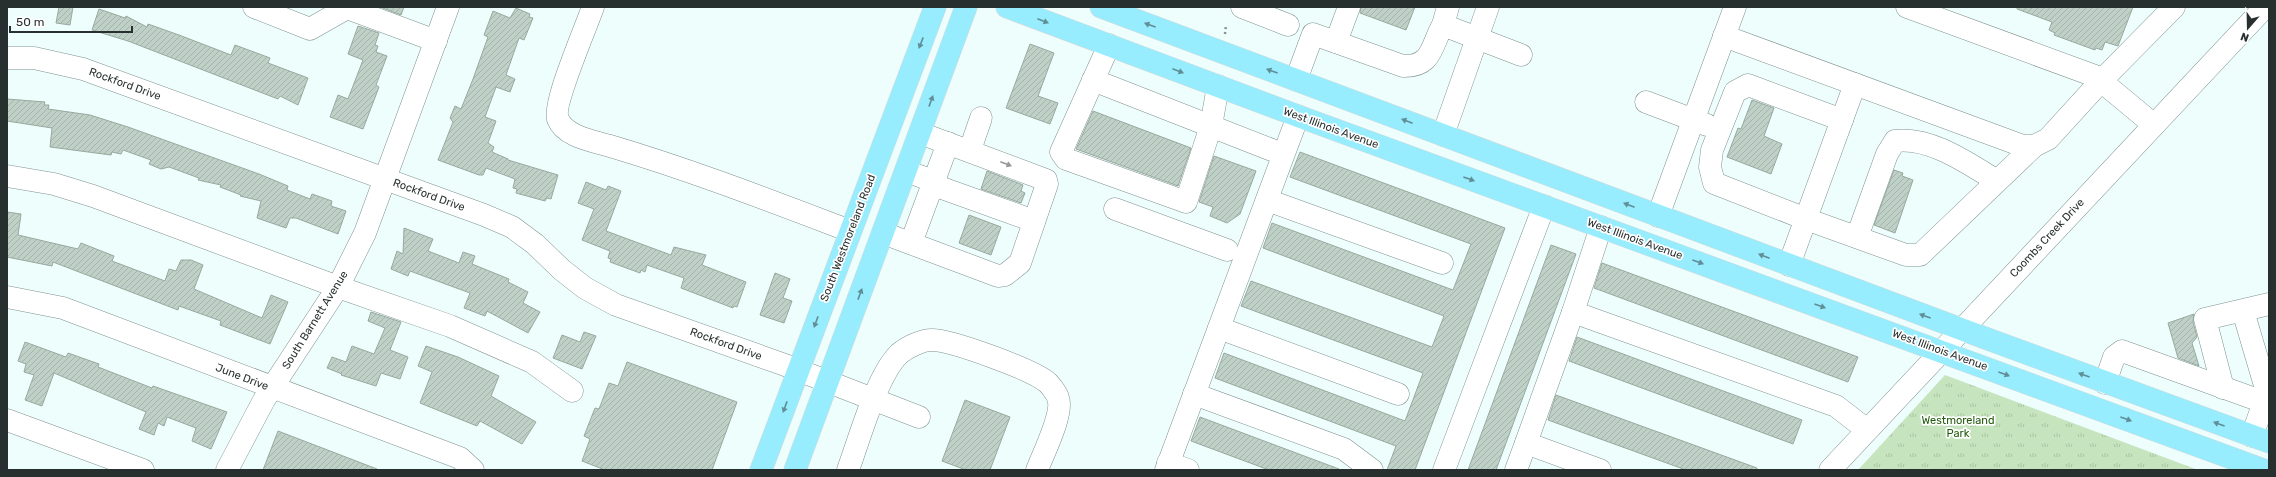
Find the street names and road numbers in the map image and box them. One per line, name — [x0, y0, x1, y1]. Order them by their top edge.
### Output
street label: Rockford Drive — [87, 65, 163, 103]
street label: West Illinois Avenue — [1282, 105, 1380, 151]
street label: South Westmoreland Road — [818, 173, 878, 303]
street label: Rockford Drive — [391, 176, 467, 214]
street label: Coombs Creek Drive — [2007, 196, 2087, 280]
street label: West Illinois Avenue — [1586, 216, 1684, 262]
street label: South Barnett Avenue — [279, 268, 351, 372]
street label: Rockford Drive — [688, 325, 764, 363]
street label: West Illinois Avenue — [1891, 327, 1989, 373]
street label: June Drive — [214, 361, 270, 393]

